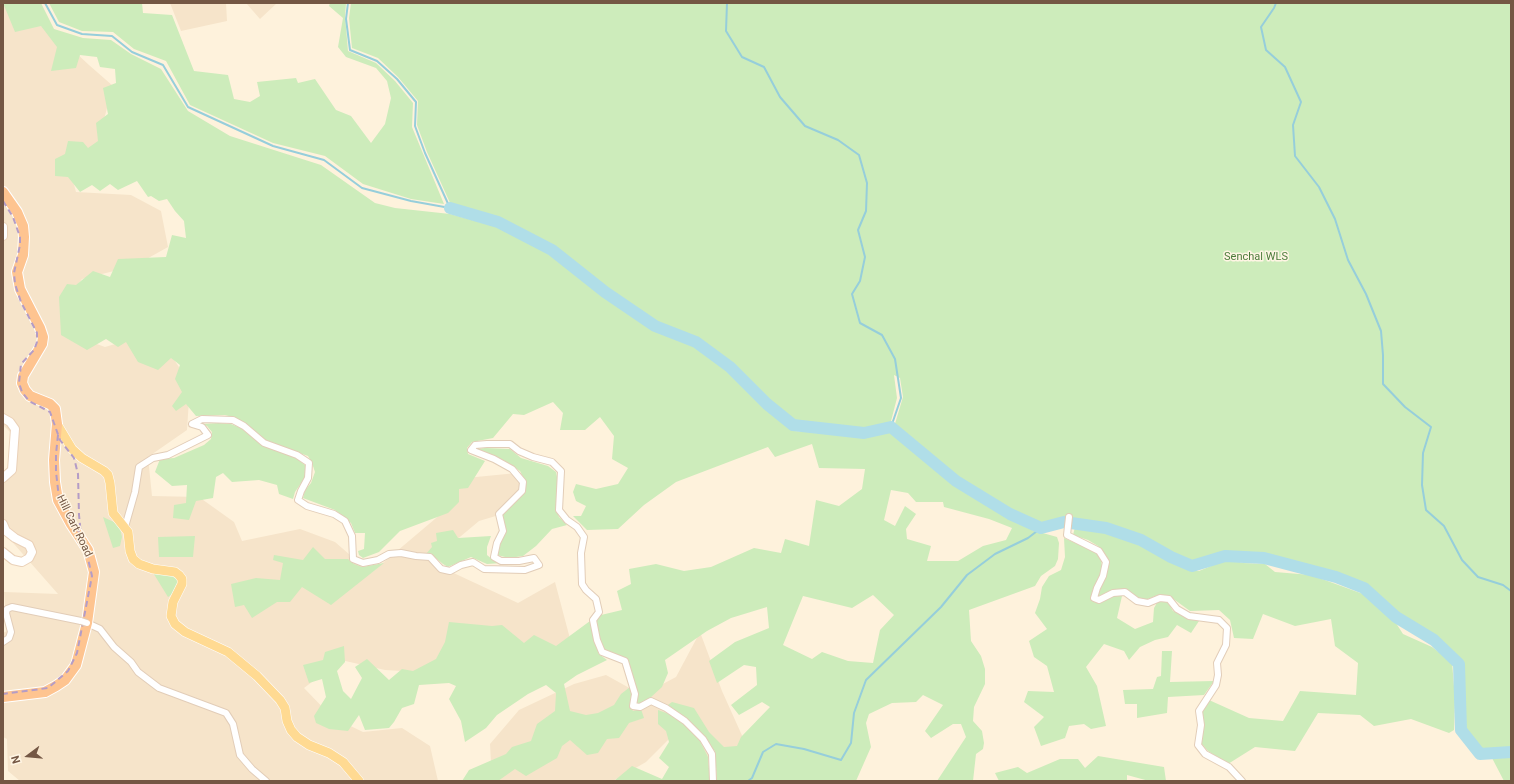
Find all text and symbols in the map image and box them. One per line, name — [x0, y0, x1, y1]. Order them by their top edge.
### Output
park label: Senchal WLS — [1224, 250, 1288, 264]
street label: Hill Cart Road — [53, 493, 95, 559]
north arrow — [8, 736, 48, 776]
text: N — [9, 754, 23, 765]

